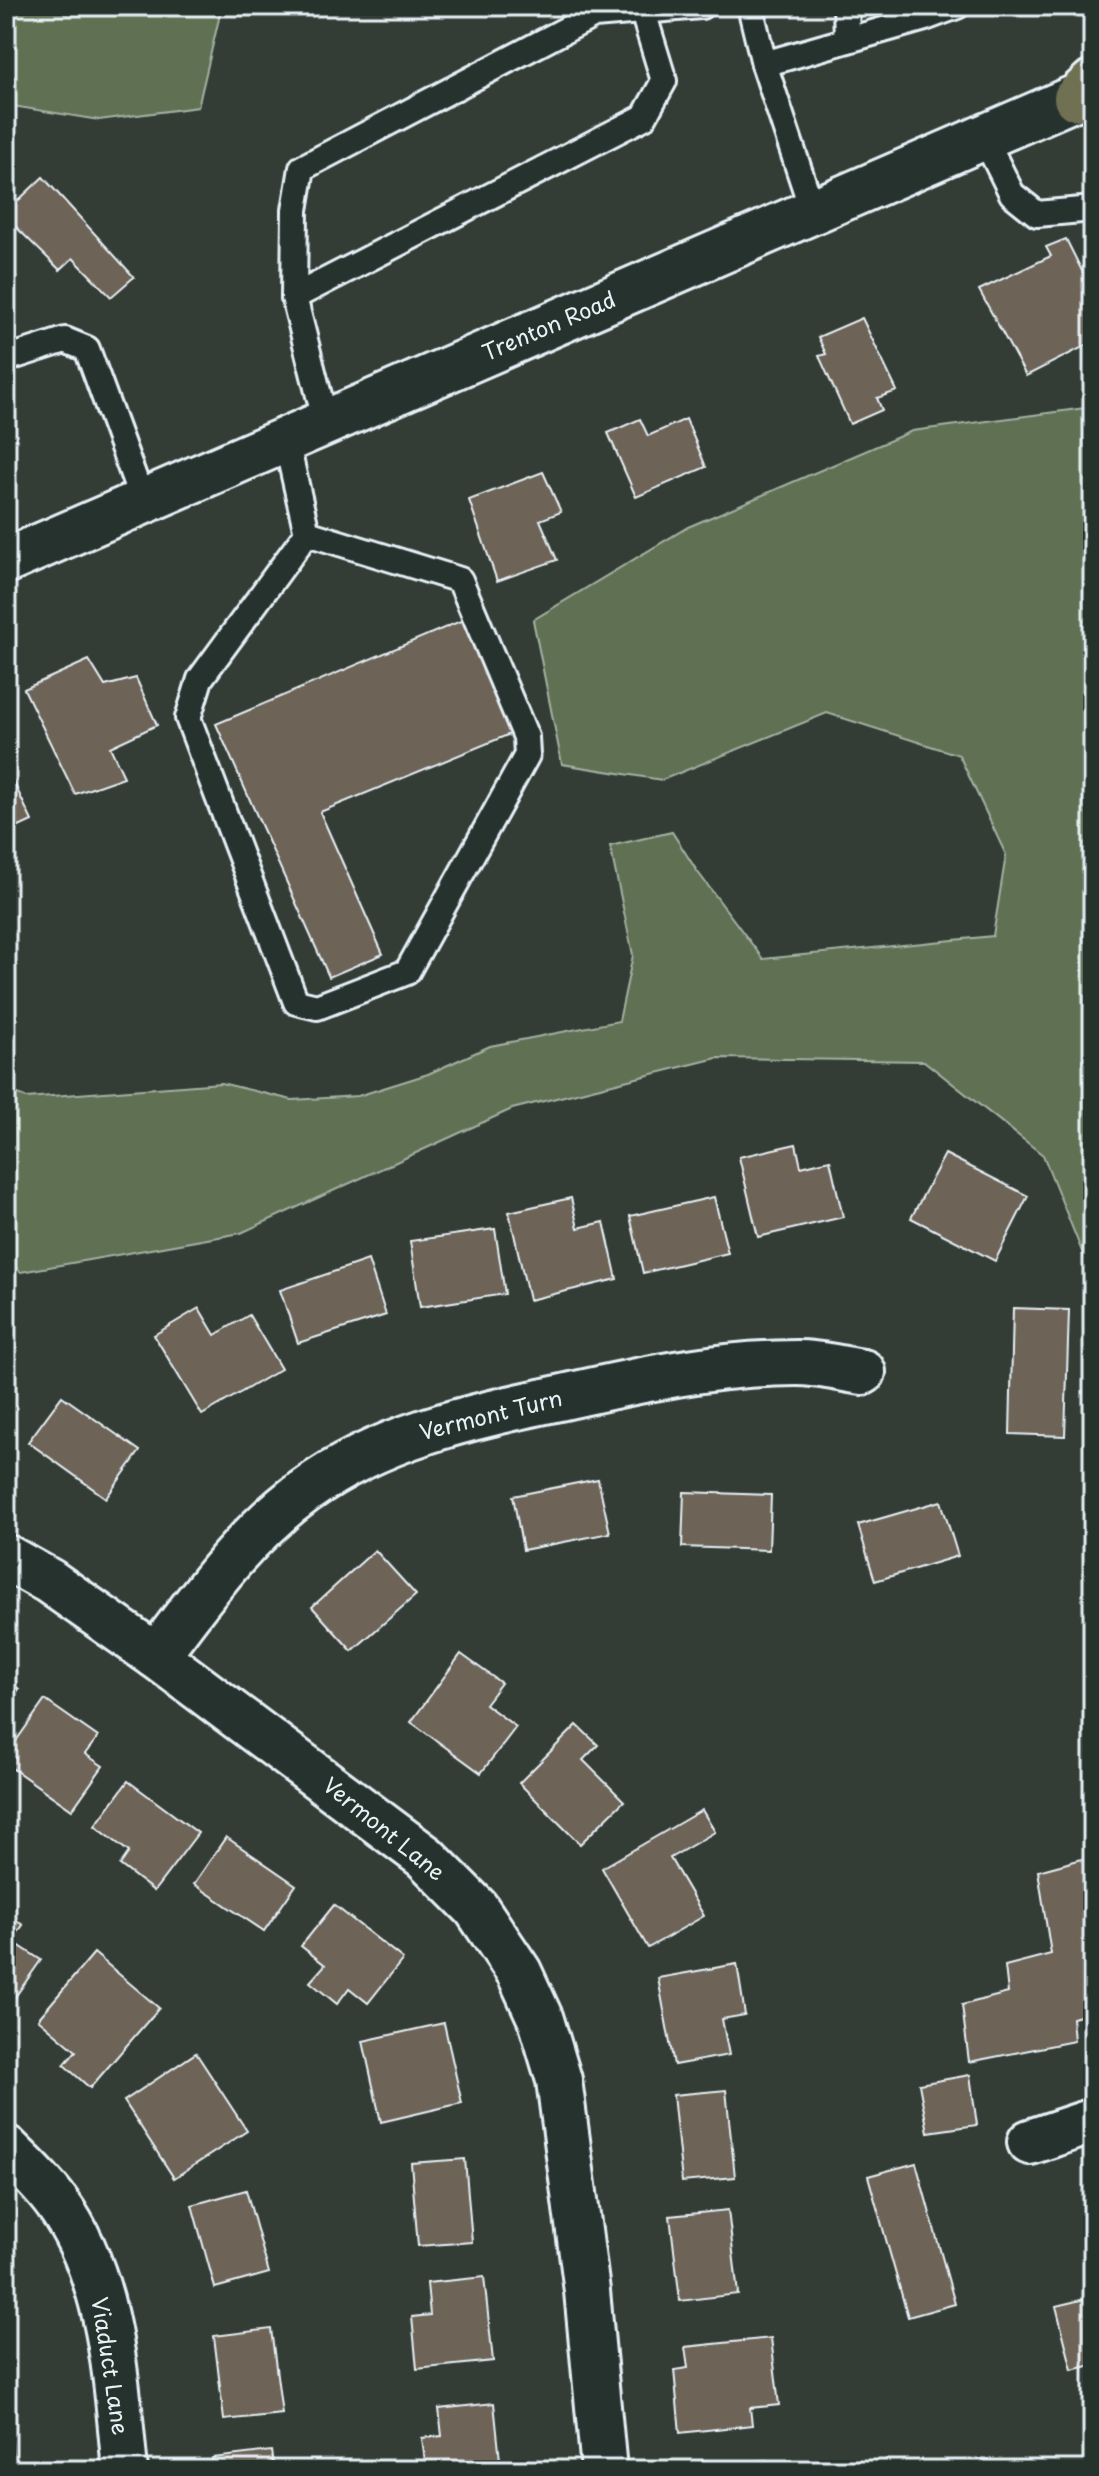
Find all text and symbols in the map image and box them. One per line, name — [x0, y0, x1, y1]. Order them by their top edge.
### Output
street label: Trenton Road — [476, 282, 620, 368]
street label: Vermont Turn — [416, 1380, 565, 1447]
street label: Vermont Lane — [317, 1768, 453, 1888]
street label: Viaduct Lane — [84, 2294, 139, 2437]

